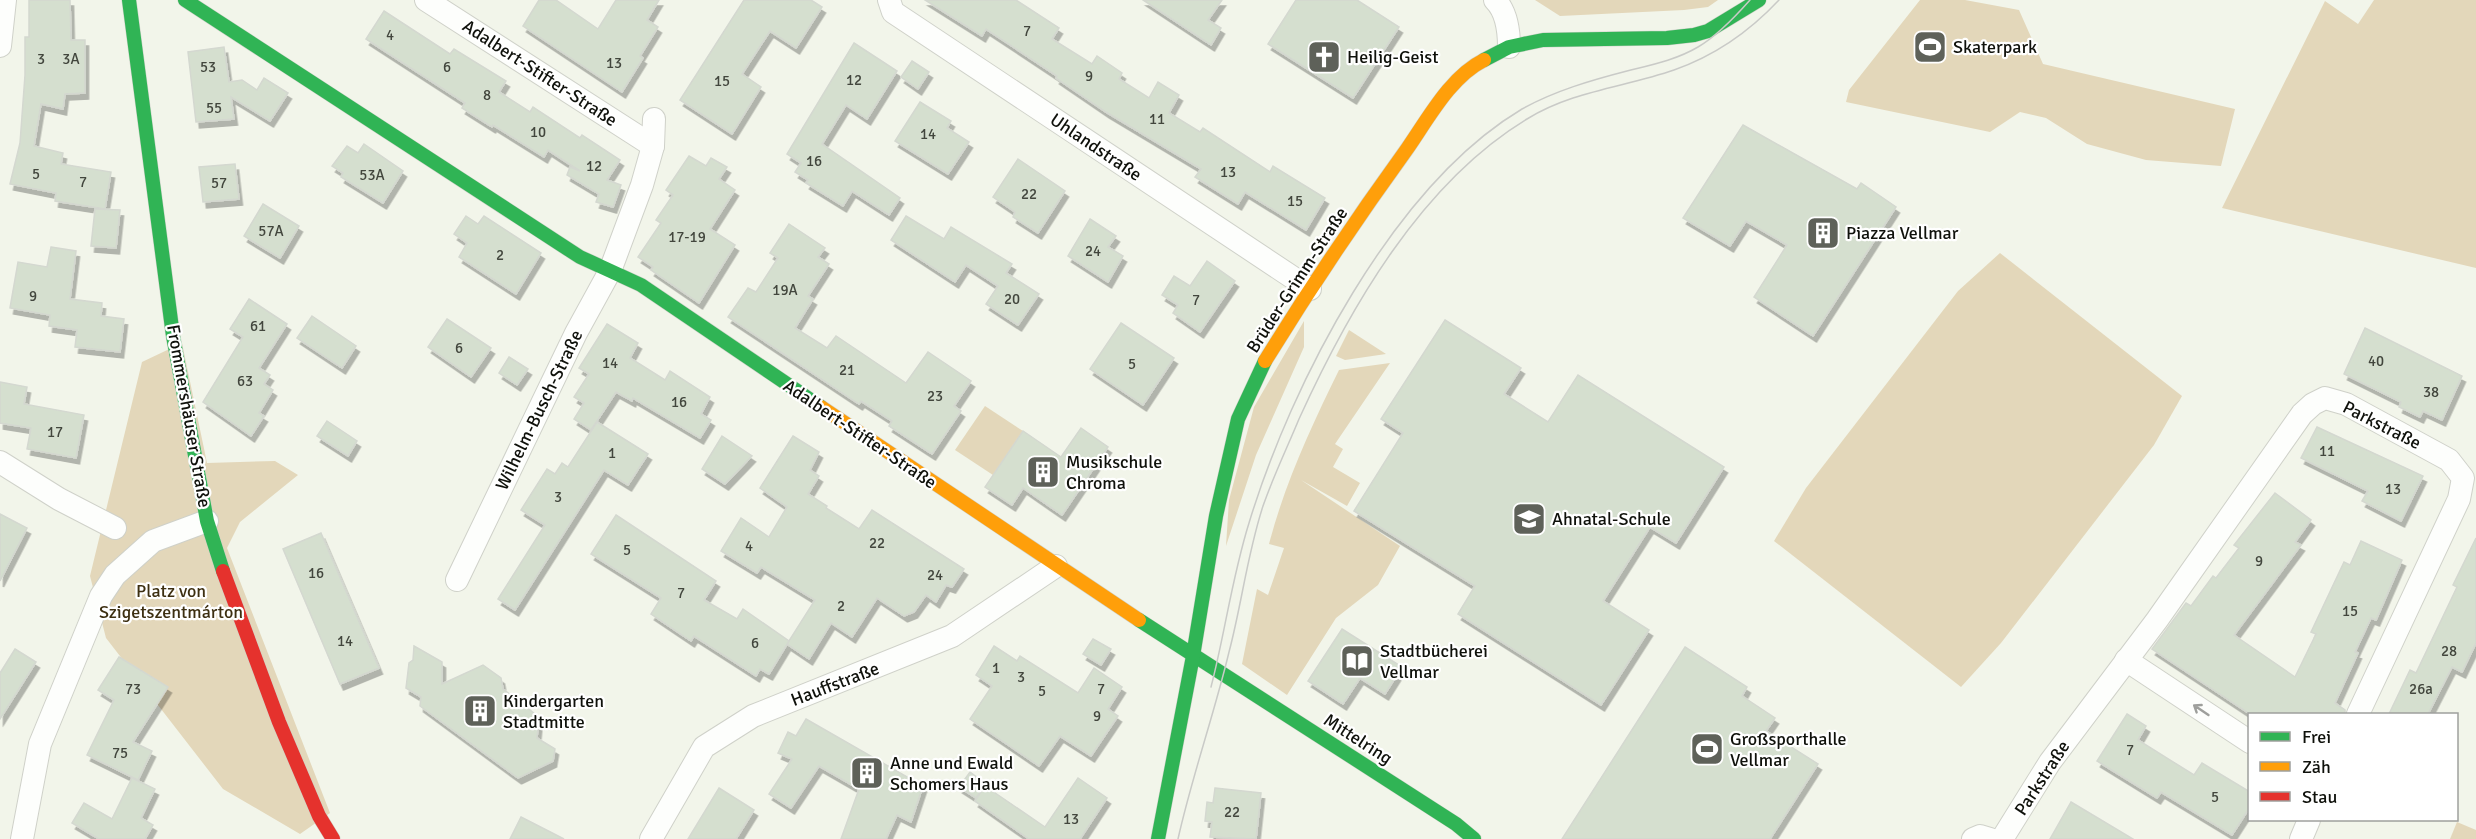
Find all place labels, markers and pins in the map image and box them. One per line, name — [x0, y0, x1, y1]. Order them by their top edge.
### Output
sports icon: Skaterpark — [1912, 29, 1948, 65]
place label: Skaterpark — [1953, 36, 2037, 58]
church icon: Heilig-Geist — [1306, 39, 1342, 75]
place label: Heilig-Geist — [1347, 46, 1439, 68]
building icon: Piazza Vellmar — [1805, 215, 1841, 251]
place label: Piazza Vellmar — [1846, 222, 1959, 244]
place label: Musikschule Chroma — [1066, 451, 1162, 494]
building icon: Musikschule Chroma — [1025, 454, 1061, 490]
school or university icon: Ahnatal-Schule — [1511, 501, 1547, 537]
place label: Ahnatal-Schule — [1552, 508, 1671, 530]
place label: Stadtbücherei Vellmar — [1380, 640, 1488, 683]
library icon: Stadtbücherei Vellmar — [1339, 643, 1375, 679]
place label: Kindergarten Stadtmitte — [503, 690, 604, 733]
building icon: Kindergarten Stadtmitte — [462, 693, 498, 729]
place label: Großsporthalle Vellmar — [1730, 728, 1847, 771]
sports icon: Großsporthalle Vellmar — [1689, 731, 1725, 767]
place label: Anne und Ewald Schomers Haus — [890, 752, 1013, 795]
building icon: Anne und Ewald Schomers Haus — [849, 755, 885, 791]

